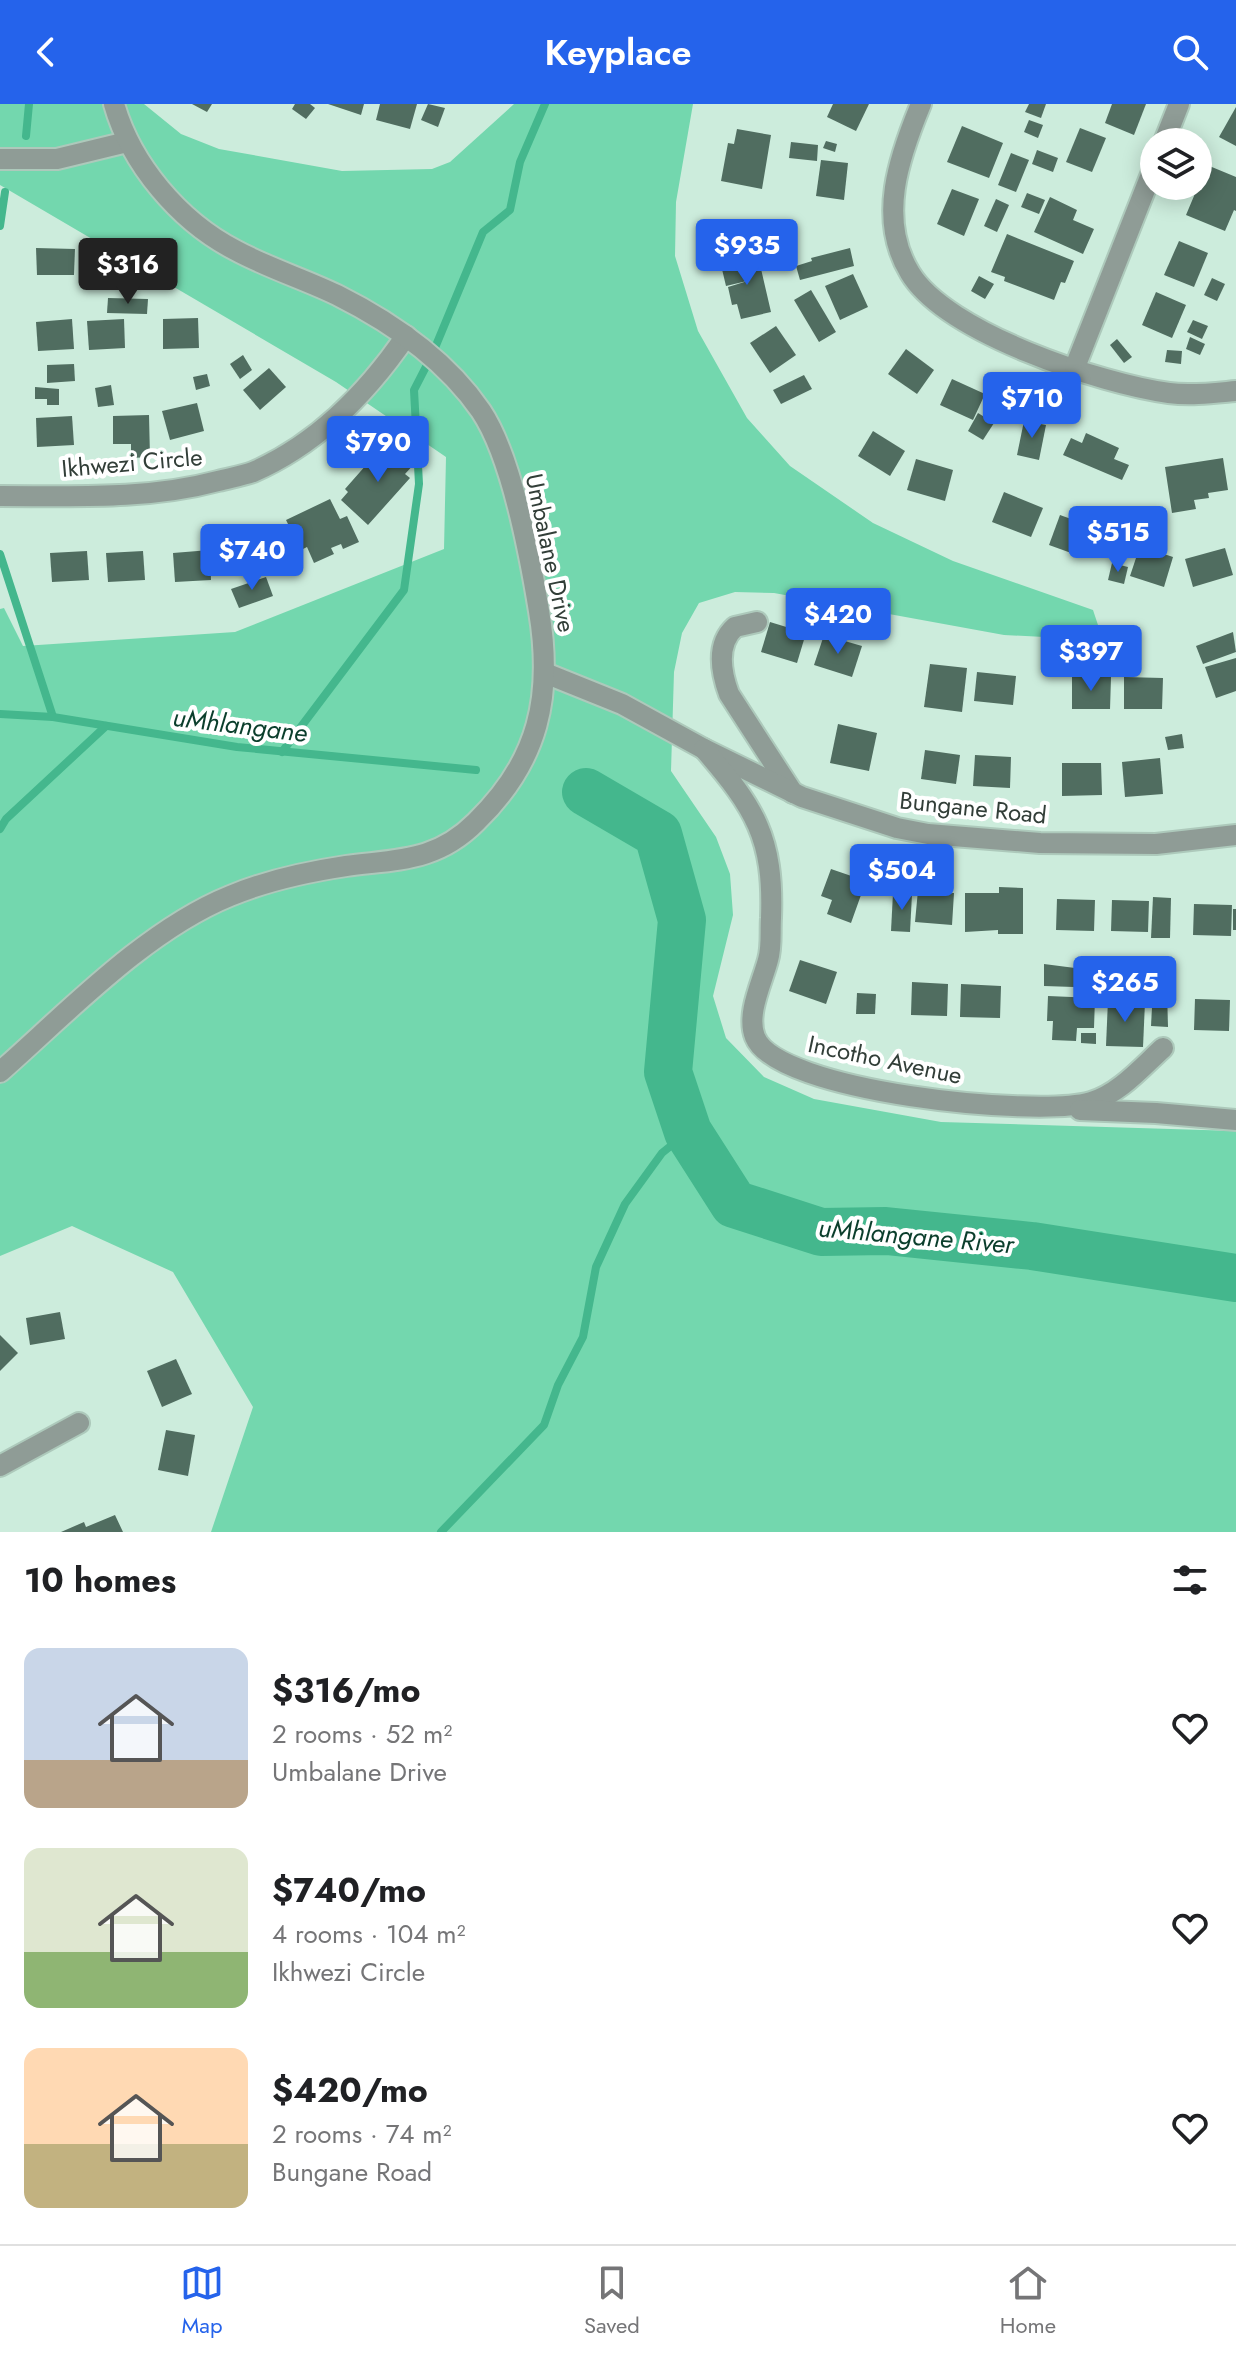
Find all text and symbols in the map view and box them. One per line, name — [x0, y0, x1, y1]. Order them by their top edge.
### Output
text: Keyplace — [544, 26, 692, 78]
icon: back — [24, 30, 68, 74]
icon: search — [1168, 30, 1212, 74]
map controls — [1140, 128, 1212, 200]
button: layers — [1140, 128, 1212, 200]
pin: $935 — [700, 219, 794, 287]
text: $935 — [714, 226, 780, 264]
pin: $316 — [81, 238, 175, 306]
text: $316 — [97, 245, 159, 283]
pin: $710 — [985, 372, 1079, 440]
text: $710 — [1001, 379, 1063, 417]
pin: $790 — [331, 416, 425, 484]
text: $790 — [345, 423, 411, 461]
street label: Ikhwezi Circle — [60, 439, 204, 486]
street label: Umbalane Drive — [517, 470, 584, 636]
pin: $515 — [1071, 506, 1165, 574]
text: $515 — [1087, 513, 1149, 551]
pin: $740 — [205, 524, 299, 592]
text: $740 — [218, 531, 286, 569]
pin: $420 — [791, 588, 885, 656]
text: $420 — [804, 595, 872, 633]
pin: $397 — [1044, 625, 1138, 693]
text: $397 — [1059, 632, 1123, 670]
water label: uMhlangane — [171, 698, 309, 752]
street label: Bungane Road — [898, 782, 1048, 833]
pin: $504 — [855, 844, 949, 912]
text: $504 — [868, 851, 936, 889]
pin: $265 — [1078, 956, 1172, 1024]
text: $265 — [1091, 963, 1159, 1001]
street label: Incotho Avenue — [805, 1026, 965, 1093]
water label: uMhlangane River — [817, 1209, 1017, 1264]
text: 10 homes — [24, 1556, 176, 1605]
icon: filters — [1168, 1558, 1212, 1602]
text: $316/mo — [272, 1666, 421, 1715]
icon: home — [88, 1680, 184, 1776]
icon: heart — [1168, 1706, 1212, 1750]
text: 2 rooms · 52 m² — [272, 1715, 452, 1753]
text: Umbalane Drive — [272, 1753, 447, 1791]
text: $740/mo — [272, 1866, 426, 1915]
icon: home — [88, 1880, 184, 1976]
icon: heart — [1168, 1906, 1212, 1950]
text: 4 rooms · 104 m² — [272, 1915, 466, 1953]
text: Ikhwezi Circle — [272, 1953, 425, 1991]
text: $420/mo — [272, 2066, 428, 2115]
icon: home — [88, 2080, 184, 2176]
icon: heart — [1168, 2106, 1212, 2150]
text: 2 rooms · 74 m² — [272, 2115, 452, 2153]
text: Bungane Road — [272, 2153, 432, 2191]
tab: Map — [180, 2261, 224, 2341]
tab: Saved — [584, 2261, 640, 2341]
tab: Home — [1000, 2261, 1056, 2341]

